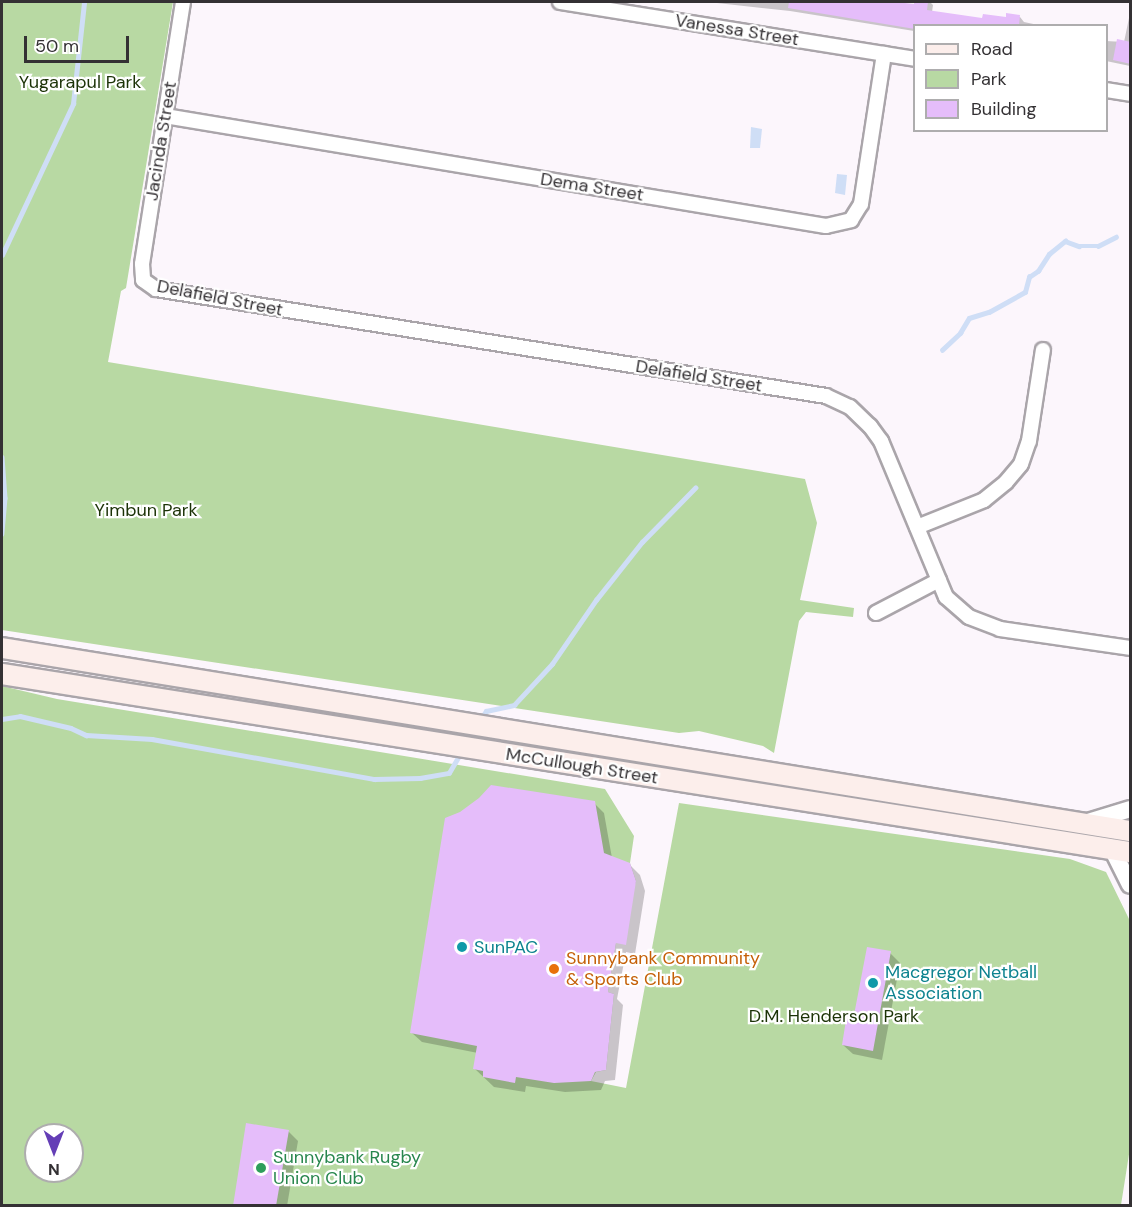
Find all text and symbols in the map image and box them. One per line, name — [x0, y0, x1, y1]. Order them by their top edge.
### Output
street label: Vanessa Street — [674, 10, 800, 50]
scale bar — [27, 24, 132, 62]
legend — [913, 24, 1108, 132]
text: 50 m — [35, 34, 79, 58]
text: Road — [971, 37, 1013, 61]
text: Park — [971, 67, 1007, 91]
park label: Yugarapul Park — [19, 71, 141, 93]
street label: Jacinda Street — [141, 80, 181, 202]
text: Building — [971, 97, 1036, 121]
street label: Dema Street — [539, 168, 645, 206]
street label: Delafield Street — [155, 275, 285, 321]
street label: Delafield Street — [634, 355, 764, 397]
park label: Yimbun Park — [94, 499, 198, 521]
street label: McCullough Street — [504, 743, 660, 789]
place label: SunPAC — [474, 936, 538, 958]
marker: SunPAC — [455, 940, 469, 954]
place label: Sunnybank Community & Sports Club — [566, 948, 760, 990]
marker: Sunnybank Community & Sports Club — [547, 962, 561, 976]
place label: Macgregor Netball Association — [885, 962, 1037, 1004]
marker: Macgregor Netball Association — [866, 976, 880, 990]
park label: D.M. Henderson Park — [749, 1005, 919, 1027]
north arrow — [24, 1123, 84, 1183]
place label: Sunnybank Rugby Union Club — [273, 1147, 421, 1190]
text: N — [48, 1159, 60, 1180]
marker: Sunnybank Rugby Union Club — [254, 1161, 268, 1175]

